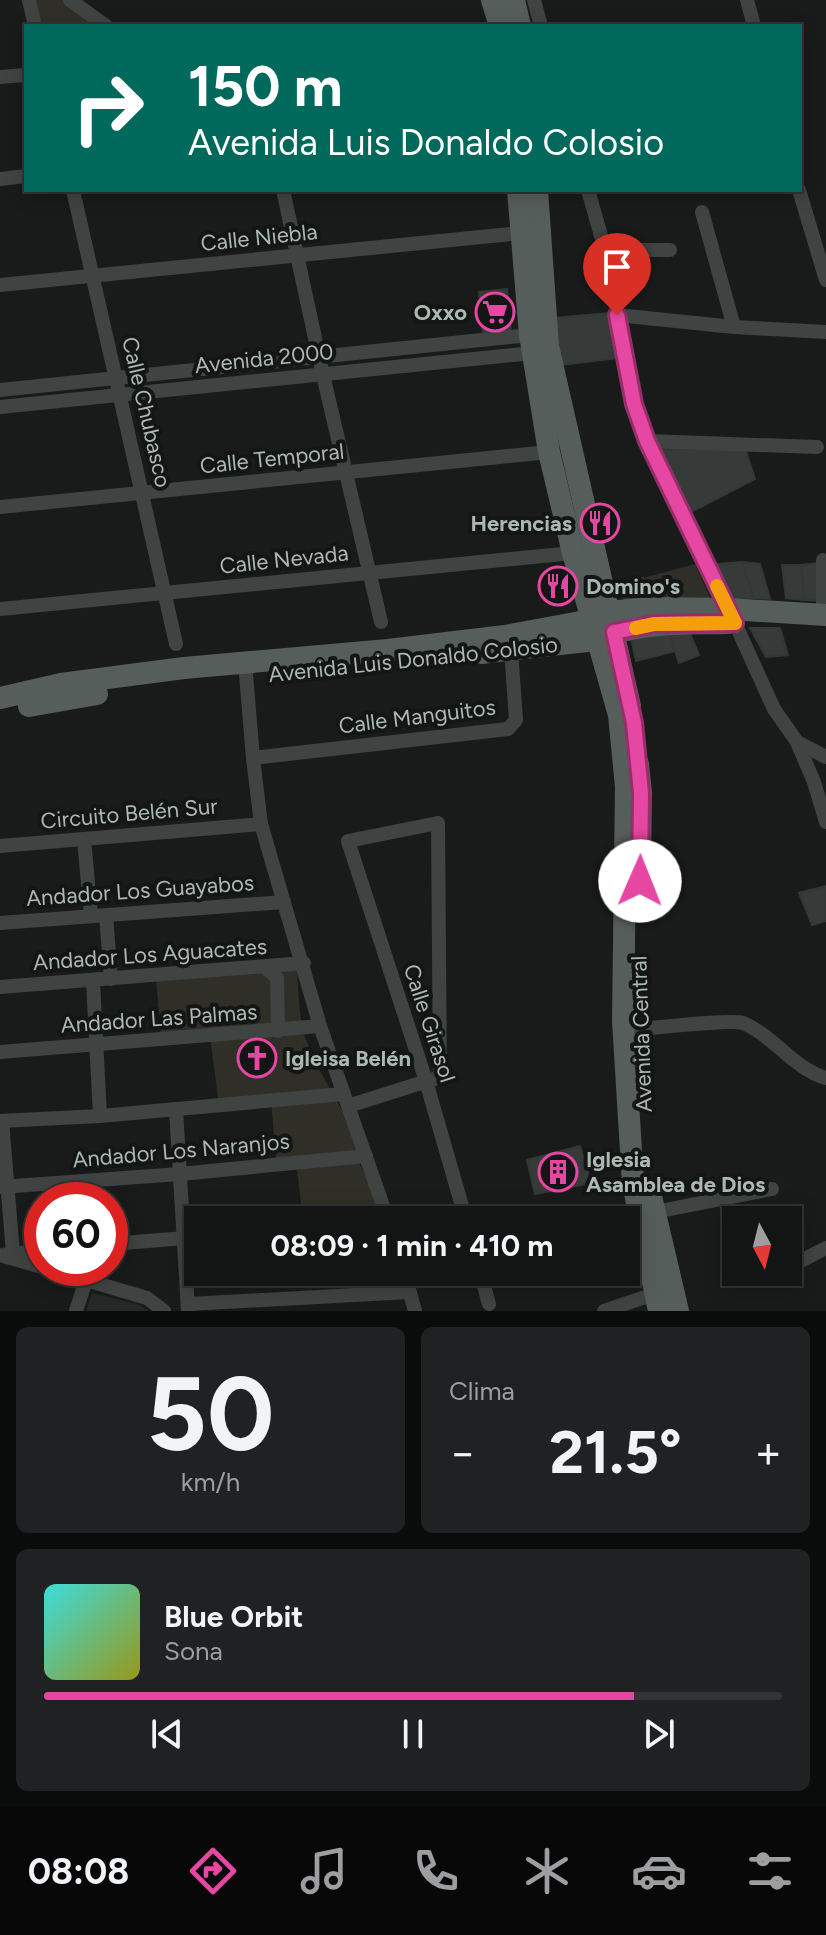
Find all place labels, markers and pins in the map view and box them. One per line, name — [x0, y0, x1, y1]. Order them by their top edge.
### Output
pin — [583, 233, 651, 315]
supermarket icon: Oxxo — [474, 291, 516, 333]
place label: Oxxo — [414, 299, 467, 326]
restaurant icon: Herencias — [579, 502, 621, 544]
place label: Herencias — [471, 510, 572, 537]
restaurant icon: Domino's — [537, 565, 579, 607]
place label: Domino's — [586, 573, 680, 600]
church icon: Igleisa Belén — [236, 1037, 278, 1079]
place label: Igleisa Belén — [285, 1045, 411, 1072]
place label: Iglesia Asamblea de Dios — [586, 1146, 765, 1198]
building icon: Iglesia Asamblea de Dios — [537, 1151, 579, 1193]

